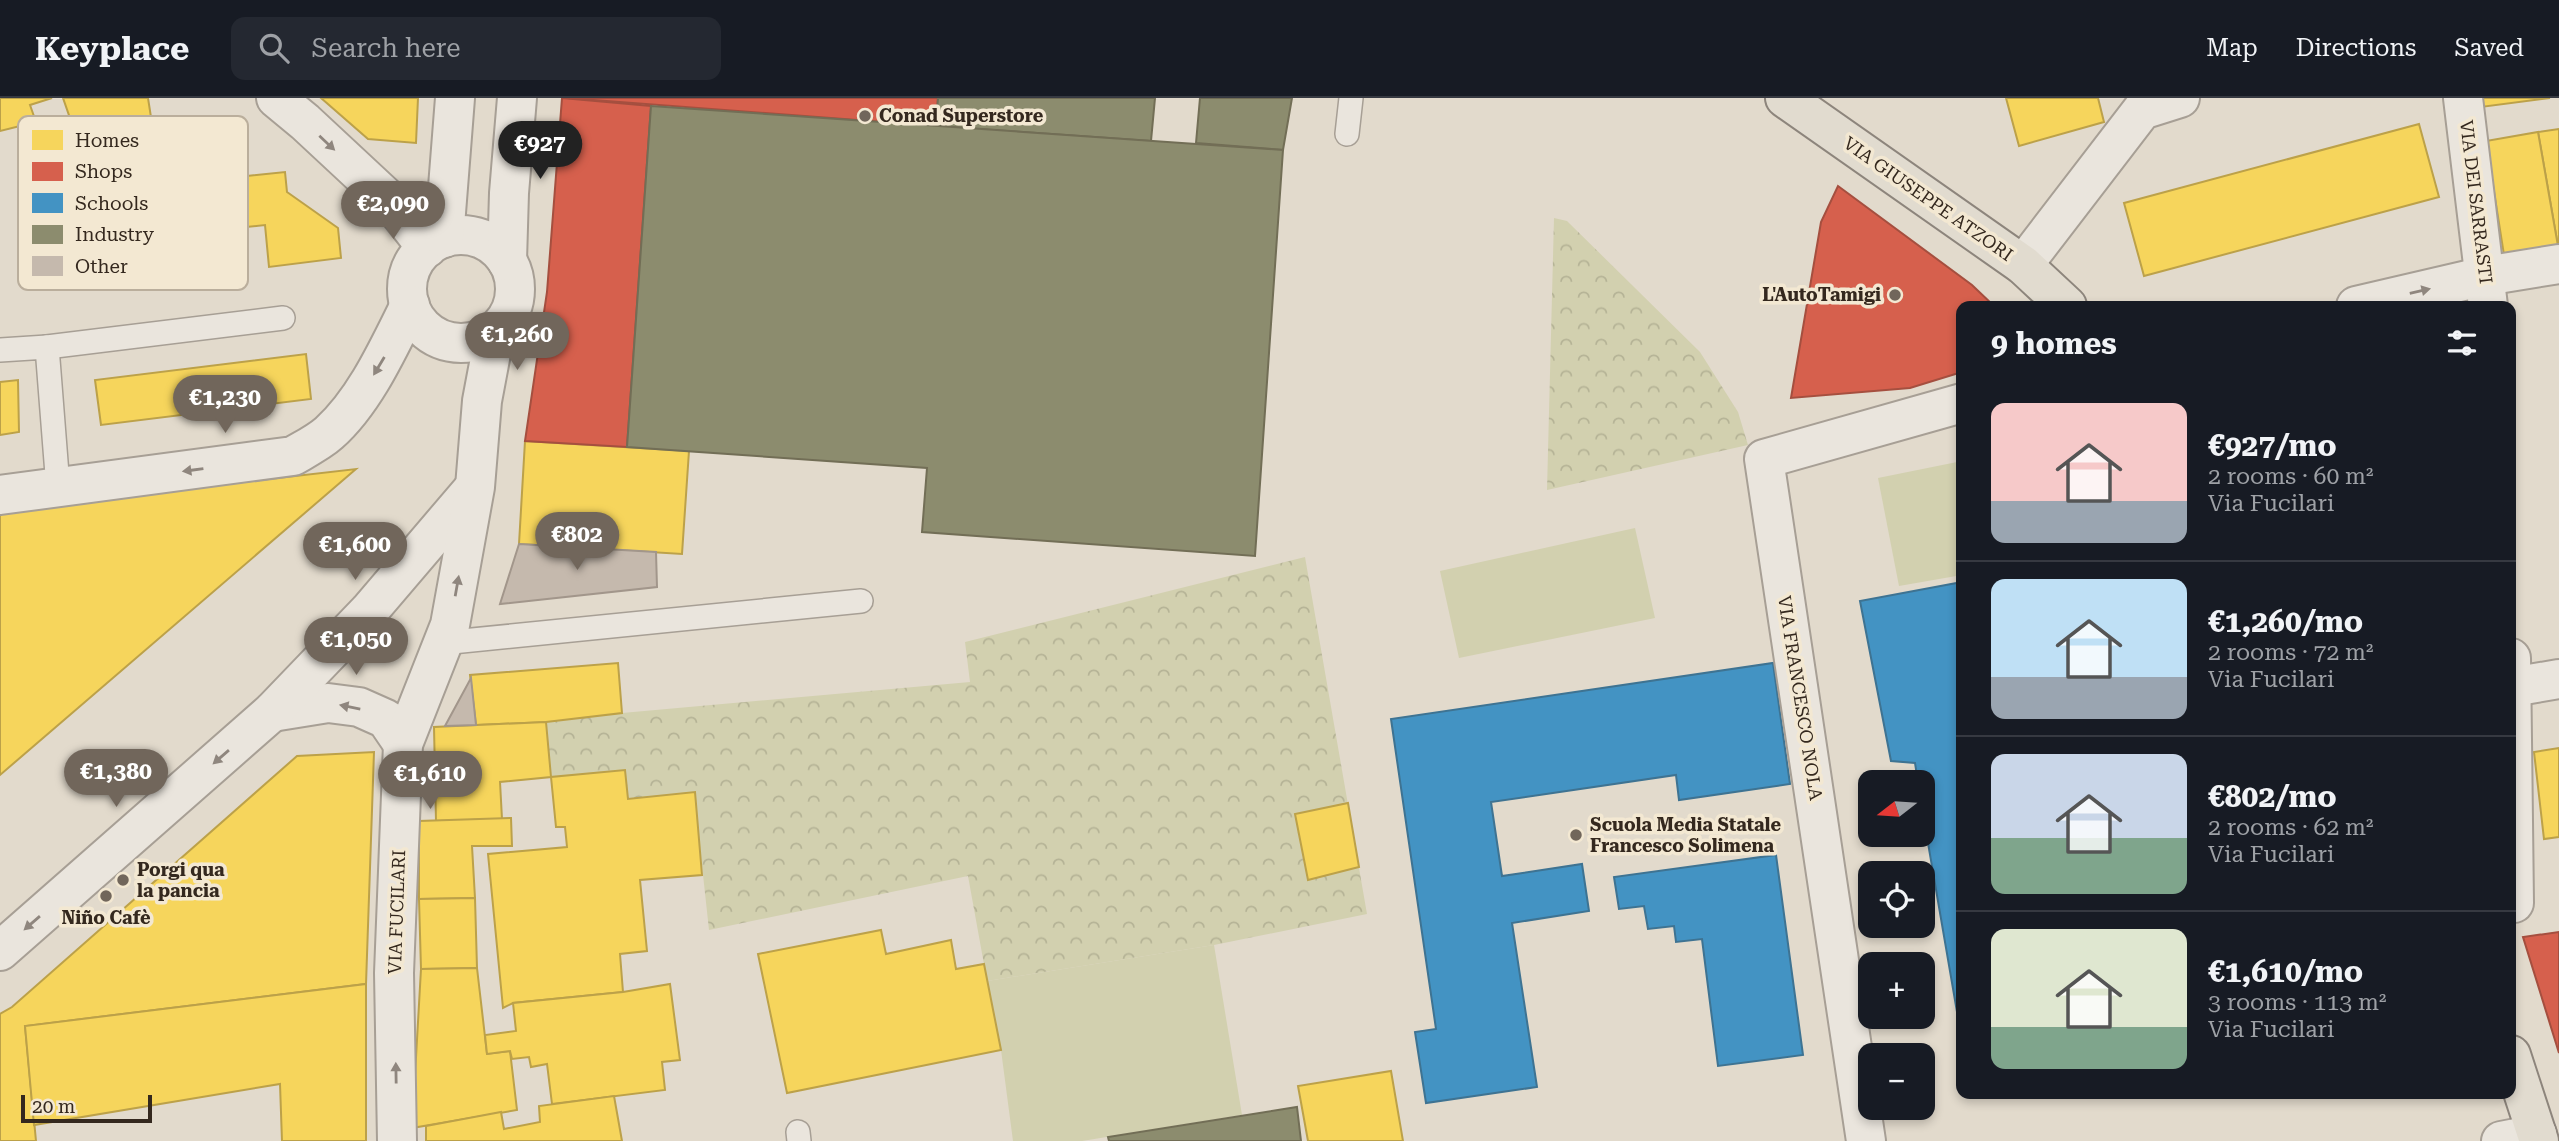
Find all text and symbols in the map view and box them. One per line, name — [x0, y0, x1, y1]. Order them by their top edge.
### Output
search box — [231, 17, 721, 80]
text: Keyplace — [35, 29, 189, 68]
icon: search — [255, 29, 293, 67]
text: Search here — [311, 33, 460, 63]
text: Map — [2206, 34, 2258, 62]
text: Directions — [2296, 34, 2416, 62]
text: Saved — [2454, 34, 2524, 62]
place label: Conad Superstore — [879, 105, 1044, 126]
marker: Conad Superstore — [857, 108, 873, 124]
legend — [18, 116, 248, 290]
street label: VIA DEI SARRASTI — [2456, 119, 2497, 285]
pin: €927 — [499, 122, 581, 181]
text: Homes — [75, 129, 139, 152]
text: €927 — [514, 130, 566, 157]
street label: VIA GIUSEPPE ATZORI — [1840, 132, 2017, 265]
one-way arrow — [318, 134, 335, 150]
text: Shops — [75, 160, 132, 183]
pin: €2,090 — [336, 181, 450, 241]
text: €2,090 — [357, 190, 429, 217]
text: Schools — [75, 192, 148, 215]
text: Industry — [75, 223, 155, 246]
text: Other — [75, 255, 128, 278]
place label: L'AutoTamigi — [1762, 284, 1881, 305]
one-way arrow — [2410, 286, 2432, 297]
marker: L'AutoTamigi — [1887, 287, 1903, 303]
pin: €1,260 — [460, 313, 574, 372]
text: €1,260 — [481, 321, 553, 348]
icon: filters — [2443, 324, 2481, 362]
text: 9 homes — [1991, 326, 2117, 361]
one-way arrow — [372, 356, 385, 376]
pin: €1,230 — [168, 376, 282, 435]
text: €1,230 — [189, 384, 261, 411]
text: €927/mo — [2208, 428, 2337, 463]
icon: home — [2047, 431, 2131, 515]
text: 2 rooms · 60 m² — [2208, 463, 2374, 490]
one-way arrow — [182, 464, 204, 475]
text: Via Fucilari — [2208, 490, 2334, 517]
pin: €802 — [536, 512, 618, 572]
text: €802 — [551, 521, 603, 548]
pin: €1,600 — [298, 522, 412, 582]
text: €1,600 — [319, 531, 391, 558]
one-way arrow — [452, 574, 463, 596]
street label: VIA FRANCESCO NOLA — [1774, 594, 1827, 802]
text: €1,260/mo — [2208, 604, 2363, 639]
icon: home — [2047, 607, 2131, 691]
pin: €1,050 — [299, 618, 413, 677]
text: €1,050 — [320, 626, 392, 653]
text: 2 rooms · 72 m² — [2208, 639, 2374, 666]
text: Via Fucilari — [2208, 666, 2334, 693]
one-way arrow — [339, 701, 361, 712]
one-way arrow — [212, 749, 230, 765]
pin: €1,380 — [59, 750, 173, 809]
pin: €1,610 — [373, 752, 487, 811]
text: €1,380 — [80, 758, 152, 785]
text: €1,610 — [394, 760, 466, 787]
north arrow — [1858, 770, 1936, 847]
map controls — [1858, 770, 1935, 1120]
text: €802/mo — [2208, 779, 2337, 814]
icon: home — [2047, 782, 2131, 866]
place label: Scuola Media Statale Francesco Solimena — [1590, 814, 1782, 856]
text: 2 rooms · 62 m² — [2208, 814, 2374, 841]
marker: Scuola Media Statale Francesco Solimena — [1568, 827, 1584, 843]
text: Via Fucilari — [2208, 841, 2334, 868]
street label: VIA FUCILARI — [384, 849, 409, 975]
place label: Porgi qua la pancia — [137, 859, 225, 901]
button: locate — [1858, 861, 1935, 938]
marker: Porgi qua la pancia — [115, 872, 131, 888]
marker: Niño Cafè — [98, 888, 114, 904]
place label: Niño Cafè — [61, 907, 151, 928]
one-way arrow — [23, 915, 40, 930]
button: + — [1858, 952, 1935, 1029]
text: €1,610/mo — [2208, 954, 2363, 989]
icon: home — [2047, 957, 2131, 1041]
text: 3 rooms · 113 m² — [2208, 989, 2386, 1016]
text: Via Fucilari — [2208, 1016, 2334, 1043]
button: − — [1858, 1043, 1935, 1120]
one-way arrow — [390, 1062, 402, 1084]
scale bar — [21, 1092, 152, 1124]
text: 20 m — [32, 1095, 75, 1118]

